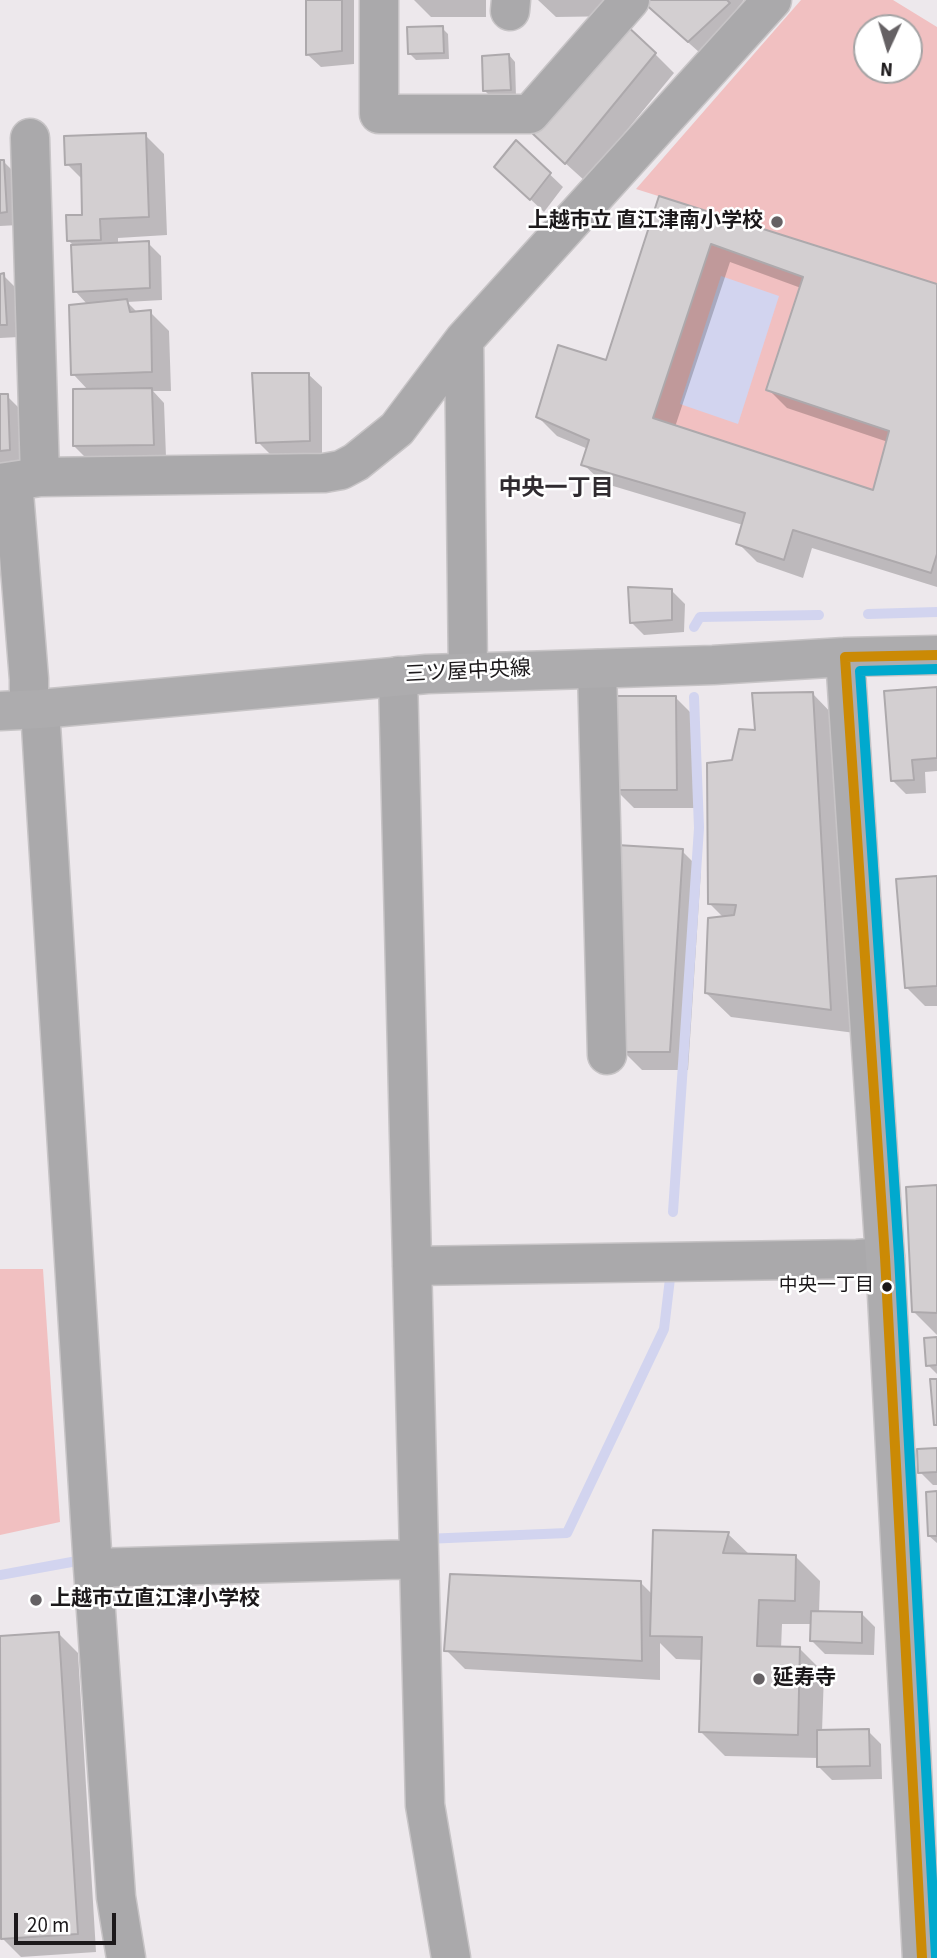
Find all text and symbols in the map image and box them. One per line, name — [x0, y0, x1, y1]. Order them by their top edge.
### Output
north arrow — [853, 14, 923, 84]
text: N — [879, 55, 894, 82]
place label: 上越市立 直江津南小学校 — [528, 209, 763, 235]
marker: 上越市立 直江津南小学校 — [769, 214, 785, 230]
district label: 中央一丁目 — [499, 476, 613, 504]
street label: 三ツ屋中央線 — [404, 657, 532, 689]
place label: 中央一丁目 — [779, 1276, 874, 1298]
marker: 中央一丁目 — [880, 1280, 894, 1294]
place label: 上越市立直江津小学校 — [50, 1587, 260, 1613]
marker: 上越市立直江津小学校 — [28, 1592, 44, 1608]
place label: 延寿寺 — [773, 1666, 836, 1692]
marker: 延寿寺 — [751, 1671, 767, 1687]
scale bar — [18, 1898, 119, 1942]
text: 20 m — [27, 1910, 69, 1940]

